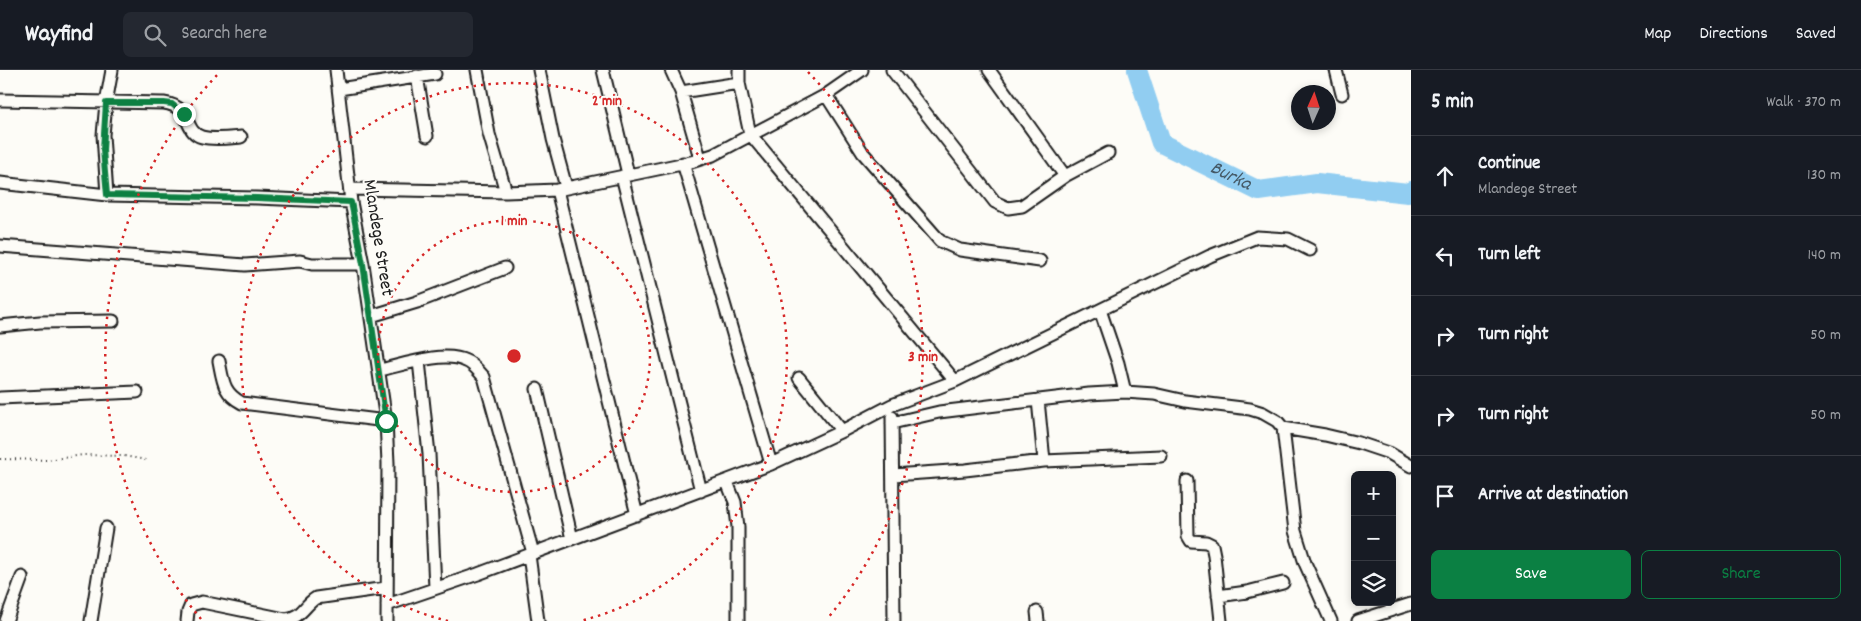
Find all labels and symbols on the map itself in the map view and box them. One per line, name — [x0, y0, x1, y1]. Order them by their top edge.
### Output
north arrow — [1291, 85, 1336, 130]
text: 2 min — [592, 91, 622, 113]
route end — [173, 103, 196, 126]
water label: Burka — [1205, 155, 1257, 200]
street label: Mlandege Street — [354, 178, 400, 298]
text: 1 min — [501, 211, 527, 233]
centre of rings — [505, 347, 523, 365]
text: 3 min — [908, 347, 938, 369]
route start — [375, 410, 398, 433]

